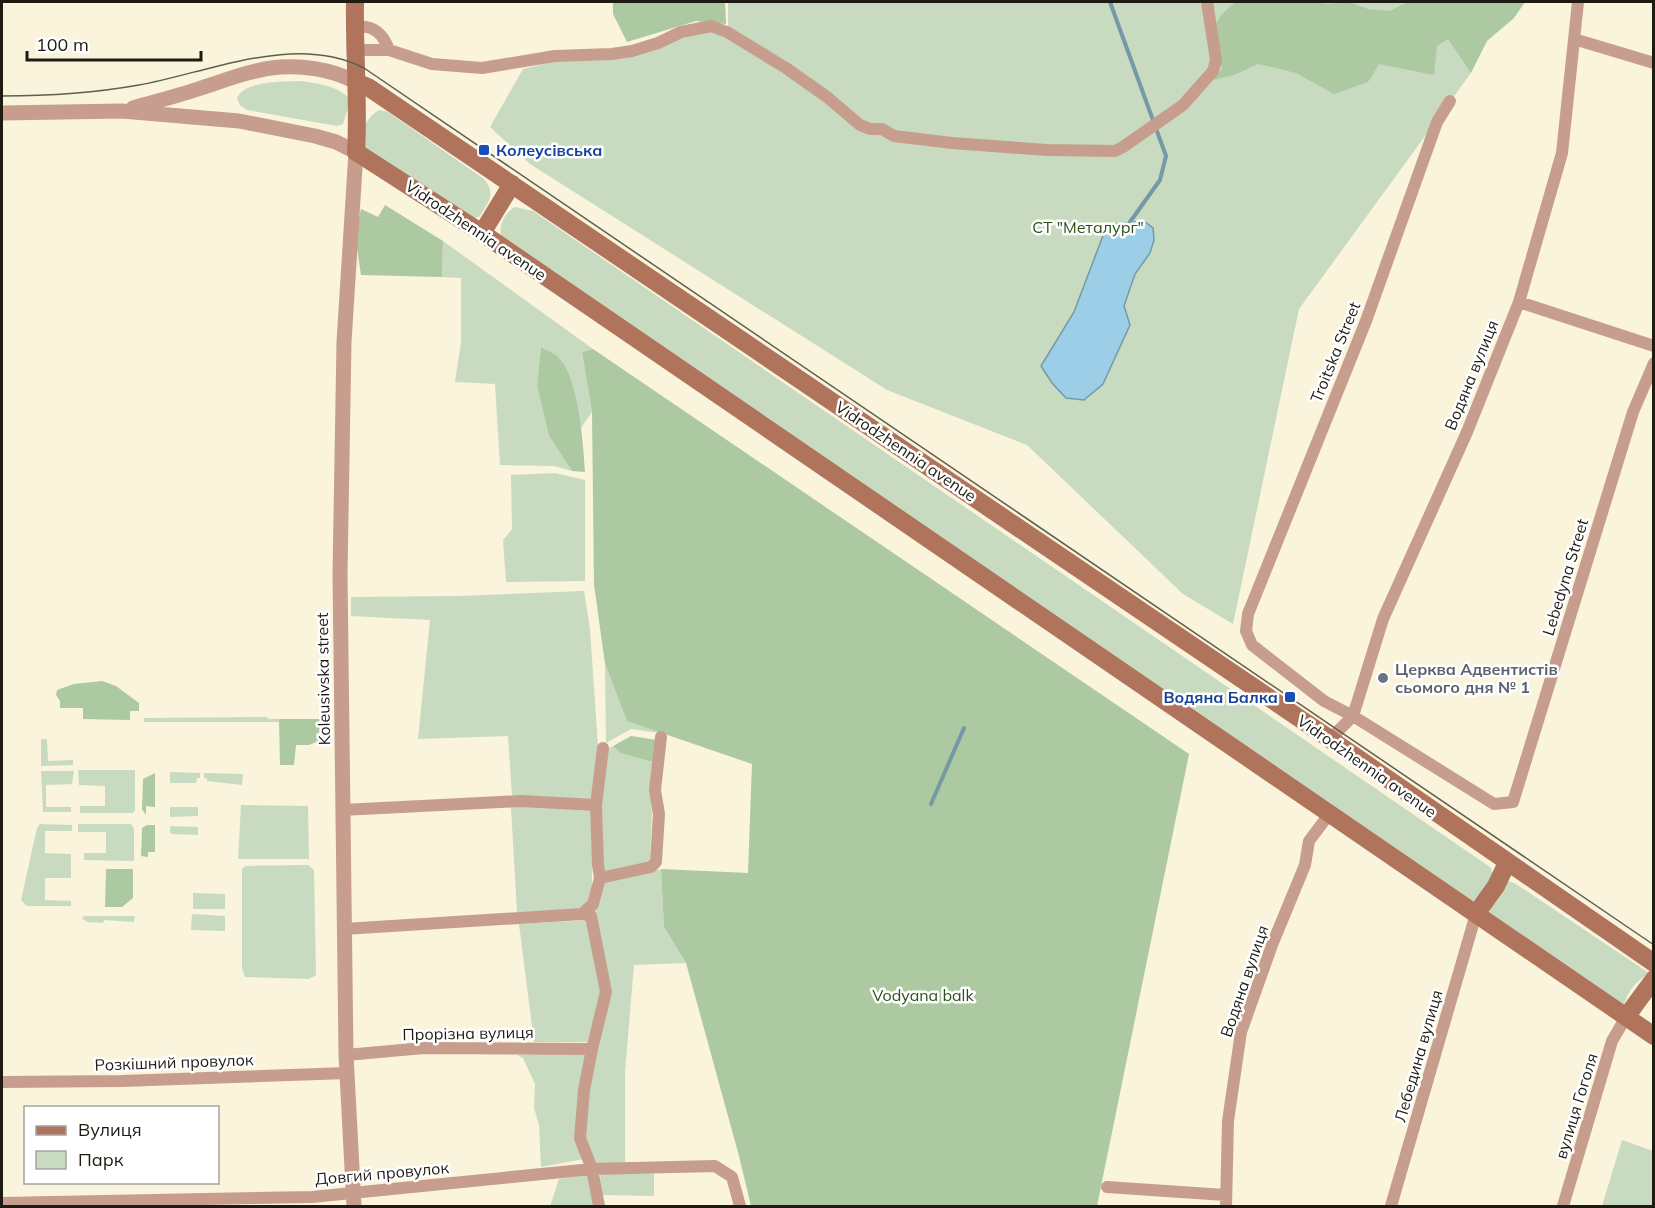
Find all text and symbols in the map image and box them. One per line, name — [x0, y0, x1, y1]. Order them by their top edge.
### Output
scale bar — [27, 24, 201, 62]
text: 100 m — [36, 33, 89, 56]
place label: Колеусівська — [496, 140, 602, 160]
marker: Колеусівська — [477, 143, 491, 157]
street label: Vidrodzhennia avenue — [402, 175, 550, 285]
park label: СТ "Металург" — [1032, 217, 1144, 237]
street label: Troitska Street — [1306, 298, 1364, 405]
street label: Водяна вулиця — [1440, 317, 1502, 433]
street label: Vidrodzhennia avenue — [832, 396, 980, 506]
street label: Lebedyna Street — [1538, 516, 1592, 638]
street label: Koleusivska street — [312, 612, 334, 746]
place label: Церква Адвентистів сьомого дня № 1 — [1395, 659, 1558, 697]
marker: Церква Адвентистів сьомого дня № 1 — [1376, 671, 1390, 685]
place label: Водяна Балка — [1163, 687, 1278, 707]
marker: Водяна Балка — [1283, 690, 1297, 704]
street label: Vidrodzhennia avenue — [1293, 710, 1441, 822]
street label: Водяна вулиця — [1216, 923, 1272, 1039]
park label: Vodyana balk — [872, 985, 974, 1005]
street label: Лебедина вулиця — [1390, 988, 1446, 1124]
street label: Прорізна вулиця — [402, 1022, 534, 1044]
street label: Розкішний провулок — [94, 1049, 254, 1075]
street label: вулиця Гоголя — [1550, 1051, 1602, 1161]
legend — [24, 1106, 219, 1184]
text: Вулиця — [78, 1118, 142, 1141]
text: Парк — [78, 1148, 124, 1171]
street label: Довгий провулок — [314, 1157, 450, 1189]

